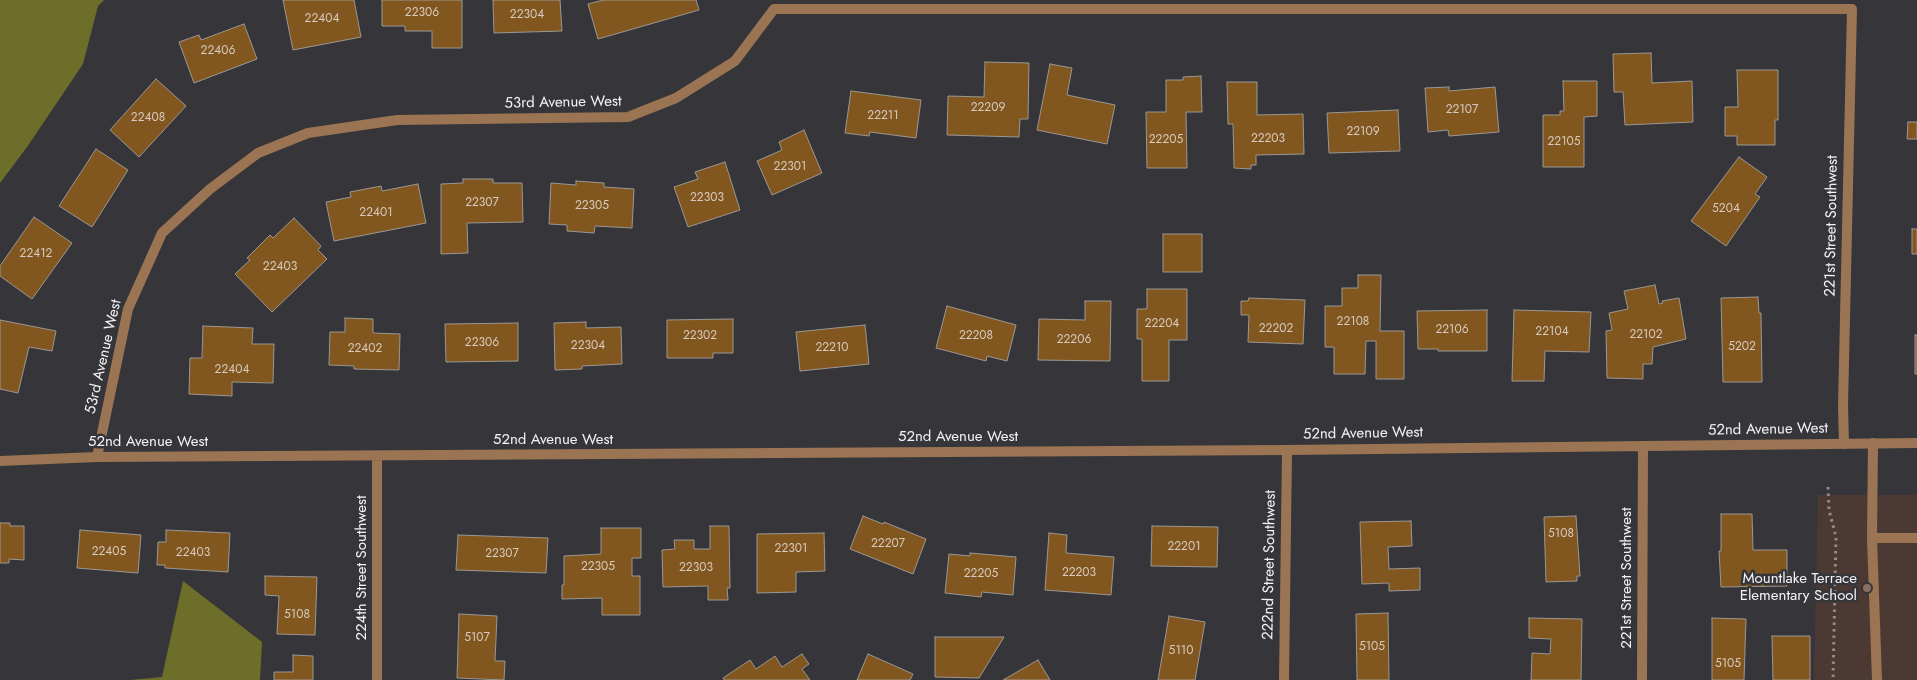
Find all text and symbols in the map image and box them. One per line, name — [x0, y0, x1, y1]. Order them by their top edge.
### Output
house number: 22306 — [405, 6, 439, 20]
house number: 22304 — [510, 8, 544, 22]
house number: 22404 — [305, 12, 339, 26]
house number: 22406 — [201, 44, 235, 58]
street label: 53rd Avenue West — [504, 93, 622, 113]
house number: 22209 — [971, 101, 1005, 115]
house number: 22107 — [1446, 103, 1478, 117]
house number: 22211 — [867, 109, 899, 123]
house number: 22408 — [131, 111, 165, 125]
house number: 22109 — [1346, 125, 1380, 139]
house number: 22203 — [1251, 132, 1285, 146]
house number: 22205 — [1149, 133, 1183, 147]
house number: 22105 — [1547, 135, 1581, 149]
street label: 221st Street Southwest — [1822, 155, 1842, 297]
house number: 22301 — [774, 160, 806, 174]
house number: 22303 — [690, 191, 724, 205]
house number: 22307 — [465, 196, 499, 210]
house number: 22305 — [575, 199, 609, 213]
house number: 5204 — [1712, 202, 1740, 216]
house number: 22401 — [359, 206, 393, 220]
house number: 22412 — [20, 247, 52, 261]
house number: 22403 — [263, 260, 297, 274]
street label: 53rd Avenue West — [82, 298, 126, 416]
house number: 22108 — [1337, 315, 1369, 329]
house number: 22204 — [1145, 317, 1179, 331]
house number: 22202 — [1259, 322, 1293, 336]
house number: 22106 — [1435, 323, 1469, 337]
house number: 22104 — [1535, 325, 1569, 339]
house number: 22102 — [1629, 328, 1663, 342]
house number: 22302 — [683, 329, 717, 343]
house number: 22208 — [959, 329, 993, 343]
house number: 22206 — [1057, 333, 1091, 347]
house number: 22306 — [465, 336, 499, 350]
house number: 22304 — [571, 339, 605, 353]
house number: 5202 — [1728, 340, 1756, 354]
house number: 22210 — [815, 341, 849, 355]
house number: 22402 — [348, 342, 382, 356]
house number: 22404 — [215, 363, 249, 377]
street label: 52nd Avenue West — [1708, 420, 1828, 440]
street label: 52nd Avenue West — [1303, 424, 1423, 444]
street label: 52nd Avenue West — [898, 428, 1018, 446]
street label: 52nd Avenue West — [493, 431, 613, 449]
street label: 52nd Avenue West — [88, 433, 208, 451]
street label: 222nd Street Southwest — [1260, 490, 1280, 640]
street label: 224th Street Southwest — [353, 495, 371, 641]
street label: 221st Street Southwest — [1618, 507, 1636, 649]
house number: 5108 — [1548, 527, 1574, 541]
house number: 22207 — [871, 537, 905, 551]
house number: 22201 — [1167, 540, 1201, 554]
house number: 22301 — [775, 542, 807, 556]
house number: 22405 — [92, 545, 126, 559]
house number: 22403 — [176, 546, 210, 560]
house number: 22307 — [485, 547, 519, 561]
house number: 22305 — [581, 560, 615, 574]
house number: 22303 — [679, 561, 713, 575]
house number: 22203 — [1062, 566, 1096, 580]
house number: 22205 — [964, 567, 998, 581]
place label: Mountlake Terrace Elementary School — [1740, 570, 1857, 605]
marker: Mountlake Terrace Elementary School — [1861, 582, 1873, 594]
house number: 5108 — [284, 608, 310, 622]
house number: 5107 — [464, 631, 490, 645]
house number: 5105 — [1359, 640, 1385, 654]
house number: 5110 — [1169, 644, 1193, 658]
house number: 5105 — [1715, 657, 1741, 671]

